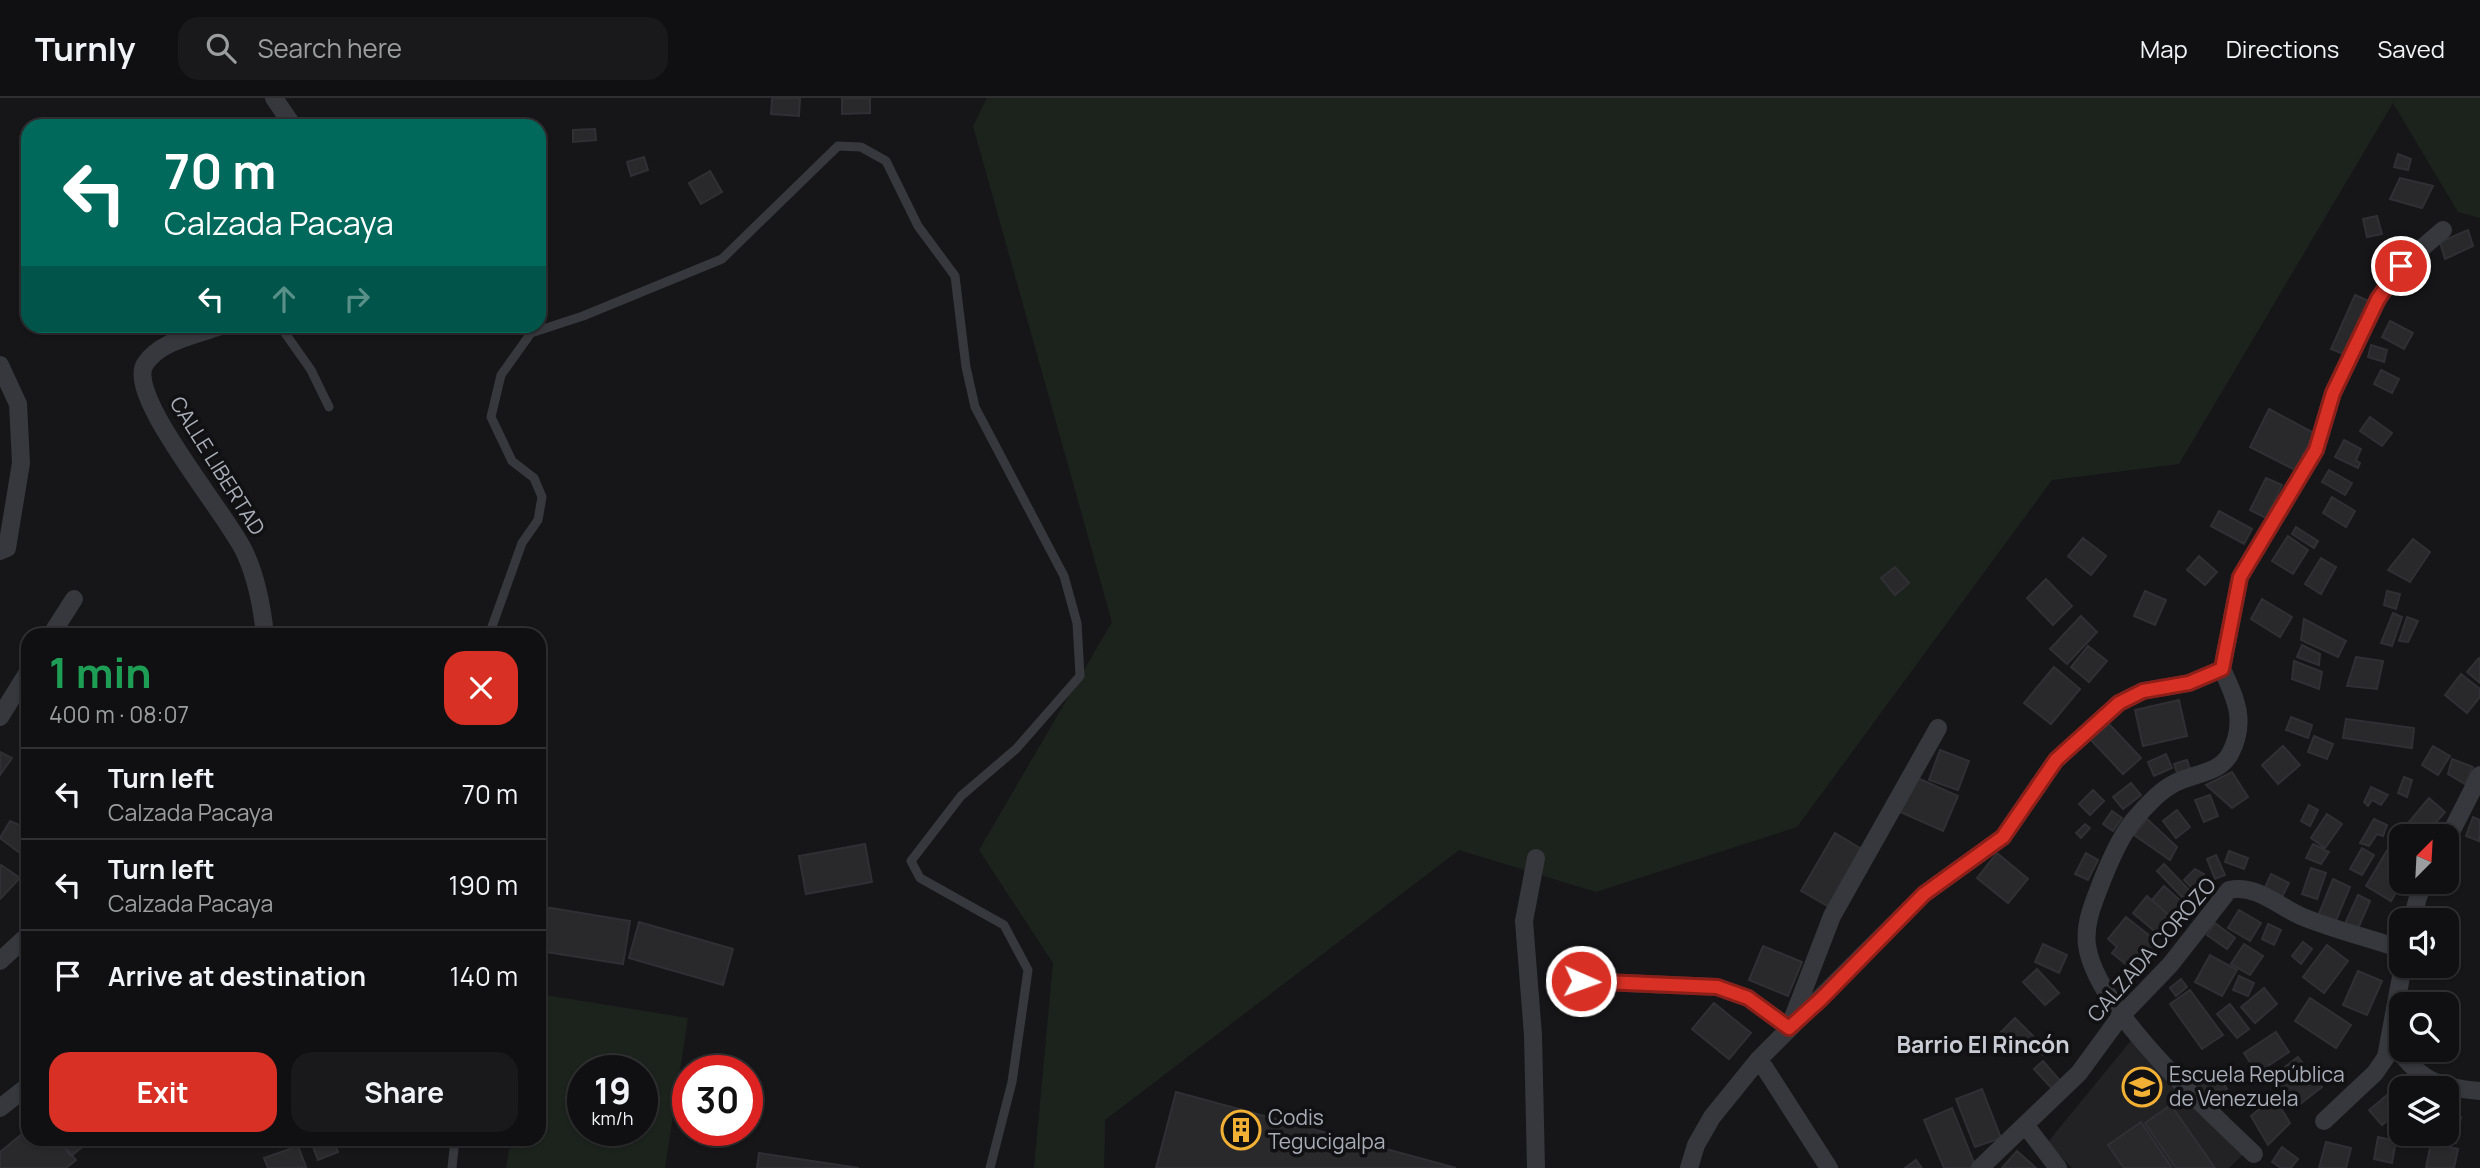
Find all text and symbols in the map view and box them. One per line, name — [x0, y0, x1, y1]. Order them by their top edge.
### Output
search box — [178, 17, 668, 80]
text: Turnly — [35, 26, 136, 71]
icon: search — [202, 29, 240, 67]
text: Search here — [258, 30, 402, 66]
text: Map — [2140, 32, 2188, 65]
text: Directions — [2226, 32, 2339, 65]
text: Saved — [2377, 32, 2445, 65]
text: 70 m — [164, 137, 276, 204]
icon: left — [49, 147, 140, 238]
text: Calzada Pacaya — [164, 201, 394, 245]
pin — [2371, 236, 2431, 296]
icon: arrive — [2382, 247, 2420, 285]
icon: left — [192, 280, 230, 318]
icon: ahead — [265, 280, 303, 318]
icon: right — [338, 280, 376, 318]
street label: CALLE LIBERTAD — [164, 391, 272, 540]
text: 1 min — [49, 643, 152, 701]
button: close — [444, 651, 518, 725]
text: 400 m · 08:07 — [49, 698, 189, 730]
text: Turn left — [108, 760, 215, 796]
icon: left — [49, 775, 87, 813]
text: 70 m — [462, 776, 518, 812]
text: Calzada Pacaya — [108, 796, 273, 828]
north arrow — [2389, 824, 2459, 894]
map controls — [2389, 824, 2459, 1146]
text: Turn left — [108, 851, 215, 887]
icon: left — [49, 866, 87, 904]
text: 190 m — [449, 867, 518, 903]
street label: CALZADA COROZO — [2081, 871, 2222, 1027]
text: Calzada Pacaya — [108, 887, 273, 919]
button: sound — [2389, 908, 2459, 978]
position arrow — [1544, 944, 1618, 1018]
icon: arrive — [49, 957, 87, 995]
text: Arrive at destination — [108, 958, 366, 994]
text: 140 m — [449, 958, 518, 994]
button: search — [2389, 992, 2459, 1062]
district label: Barrio El Rincón — [1896, 1028, 2070, 1060]
button: Exit — [49, 1052, 277, 1132]
button: Share — [291, 1052, 518, 1132]
speed limit sign: 30 — [672, 1055, 763, 1146]
place label: Escuela República de Venezuela — [2169, 1060, 2345, 1112]
school or university icon: Escuela República de Venezuela — [2121, 1066, 2163, 1108]
text: 19 — [594, 1067, 631, 1115]
button: layers — [2389, 1076, 2459, 1146]
place label: Codis Tegucigalpa — [1268, 1103, 1385, 1155]
text: km/h — [592, 1106, 633, 1130]
building icon: Codis Tegucigalpa — [1220, 1109, 1262, 1151]

